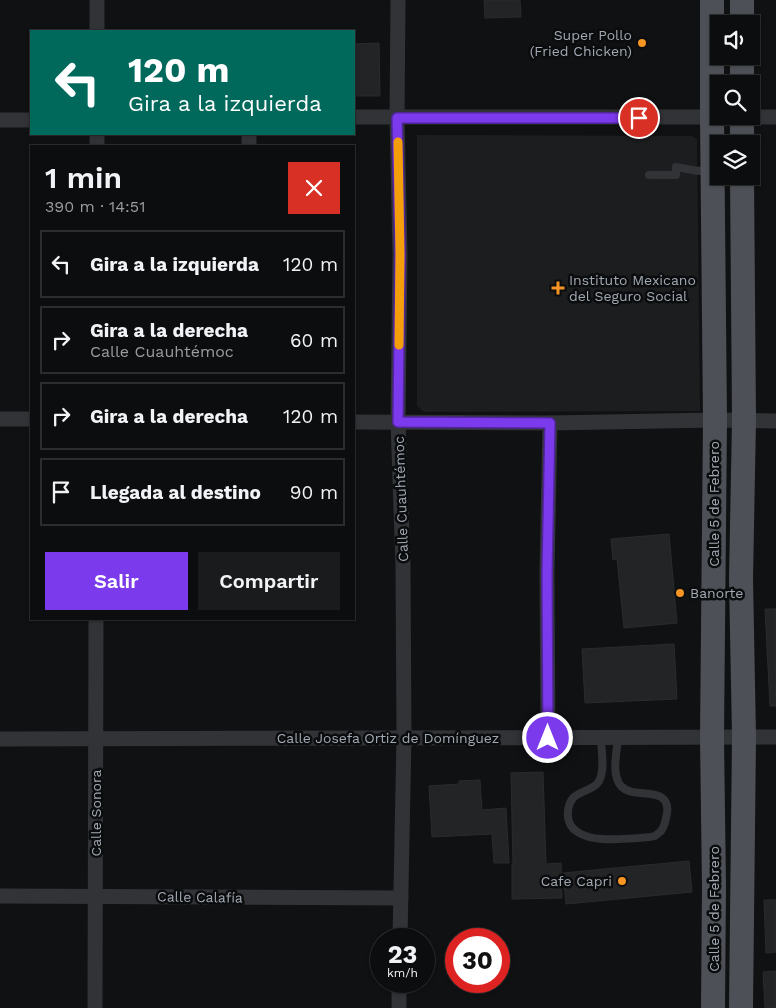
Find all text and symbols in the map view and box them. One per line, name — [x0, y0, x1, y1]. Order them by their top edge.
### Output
map controls — [710, 15, 760, 185]
button: sound — [710, 15, 760, 65]
place label: Super Pollo (Fried Chicken) — [530, 27, 632, 59]
marker: Super Pollo (Fried Chicken) — [636, 37, 648, 49]
text: 120 m — [128, 49, 229, 91]
icon: left — [45, 50, 110, 115]
button: search — [710, 75, 760, 125]
text: Gira a la izquierda — [128, 91, 322, 116]
pin — [618, 97, 660, 139]
icon: arrive — [625, 104, 653, 132]
button: layers — [710, 135, 760, 185]
text: 1 min — [45, 160, 122, 195]
button: close — [288, 162, 340, 214]
text: 390 m · 14:51 — [45, 197, 145, 216]
icon: left — [47, 250, 75, 278]
text: Gira a la izquierda — [90, 253, 259, 276]
text: 120 m — [283, 253, 338, 276]
place label: Instituto Mexicano del Seguro Social — [569, 272, 696, 304]
marker: Instituto Mexicano del Seguro Social — [551, 281, 565, 295]
text: Gira a la derecha — [90, 319, 248, 342]
icon: right — [47, 326, 75, 354]
text: 60 m — [290, 329, 338, 352]
text: Calle Cuauhtémoc — [90, 342, 234, 361]
icon: right — [47, 402, 75, 430]
text: Gira a la derecha — [90, 405, 248, 428]
text: 120 m — [283, 405, 338, 428]
street label: Calle Cuauhtémoc — [391, 436, 411, 562]
street label: Calle 5 de Febrero — [706, 441, 722, 567]
icon: arrive — [47, 478, 75, 506]
text: Llegada al destino — [90, 481, 261, 504]
text: 90 m — [290, 481, 338, 504]
button: Salir — [45, 552, 188, 610]
button: Compartir — [198, 552, 340, 610]
place label: Banorte — [690, 585, 743, 601]
marker: Banorte — [674, 587, 686, 599]
position arrow — [521, 711, 573, 763]
street label: Calle Josefa Ortiz de Domínguez — [277, 730, 499, 746]
street label: Calle Sonora — [88, 770, 104, 856]
street label: Calle 5 de Febrero — [706, 846, 722, 972]
place label: Cafe Capri — [541, 873, 612, 889]
marker: Cafe Capri — [616, 875, 628, 887]
street label: Calle Calafía — [157, 888, 243, 906]
speed limit sign: 30 — [445, 928, 510, 993]
text: 23 — [388, 940, 417, 969]
text: km/h — [387, 966, 418, 980]

